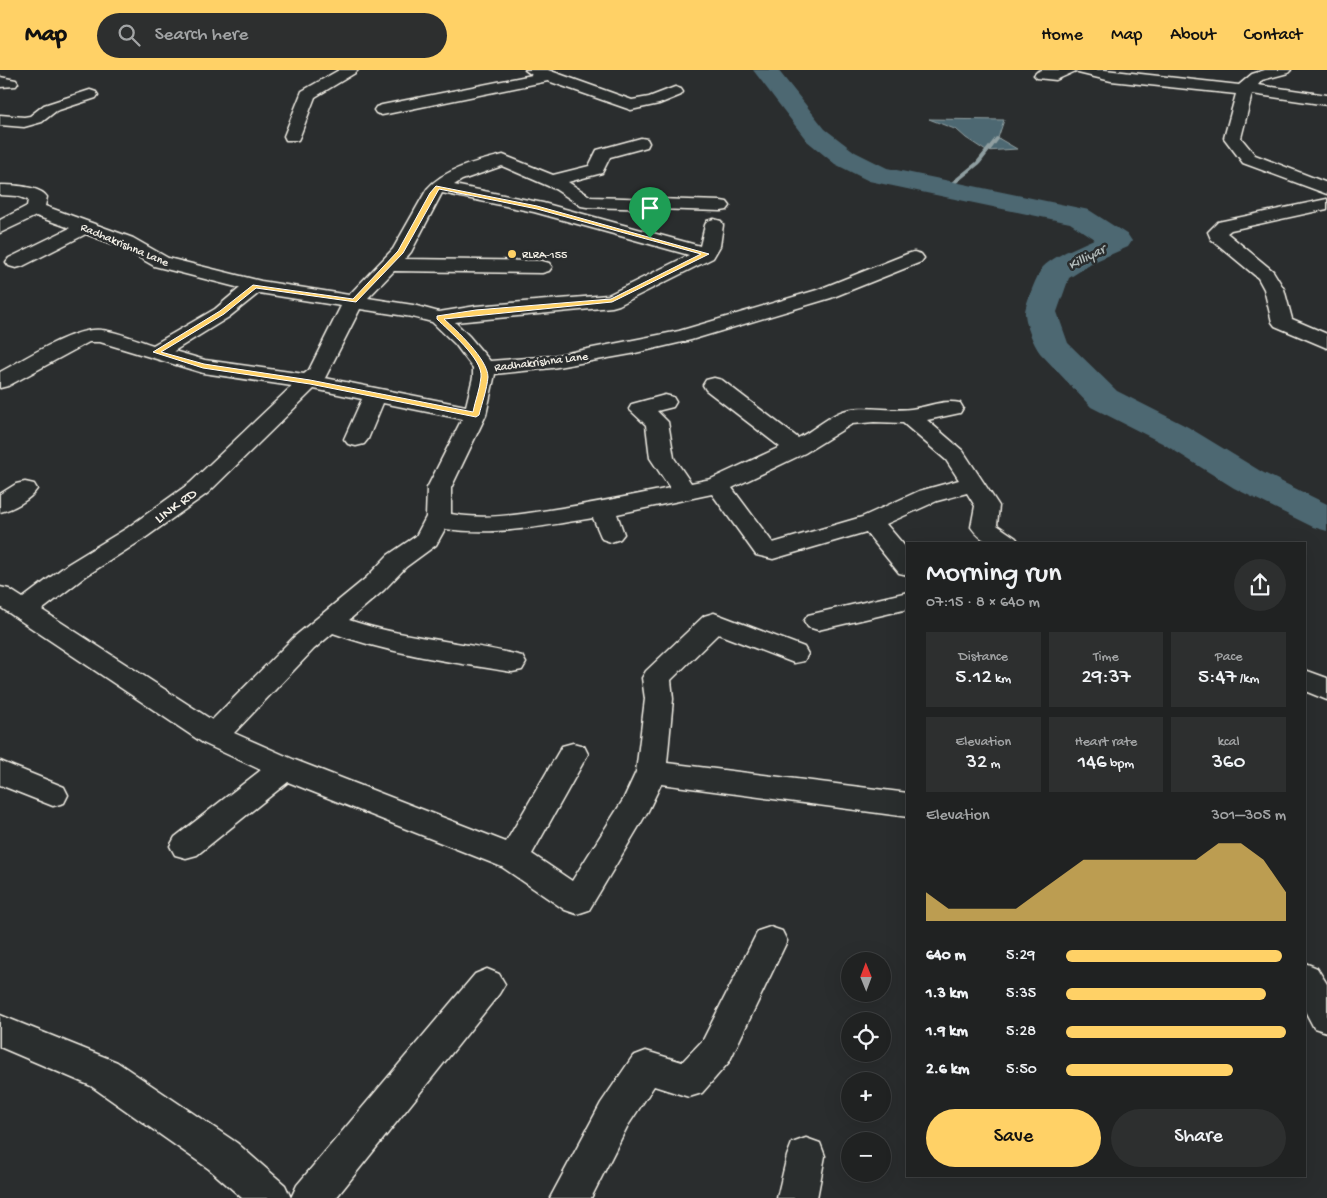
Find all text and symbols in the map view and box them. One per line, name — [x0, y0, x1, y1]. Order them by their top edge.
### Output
search box — [97, 13, 447, 58]
text: Map — [25, 21, 67, 50]
icon: search — [115, 21, 143, 49]
text: Search here — [155, 24, 248, 47]
text: Home — [1041, 25, 1083, 46]
text: Map — [1111, 25, 1142, 46]
text: About — [1170, 25, 1216, 46]
text: Contact — [1244, 25, 1302, 46]
pin — [629, 187, 671, 238]
icon: arrive — [636, 194, 664, 222]
street label: Radhakrishna Lane — [78, 221, 171, 271]
water label: Killiyar — [1066, 240, 1111, 275]
marker: RLRA-155 — [506, 248, 518, 260]
place label: RLRA-155 — [522, 249, 567, 263]
street label: Radhakrishna Lane — [494, 350, 590, 376]
street label: LINK RD — [151, 485, 201, 528]
text: Morning run — [926, 558, 1061, 591]
button: share — [1234, 559, 1286, 611]
text: 07:15 · 8 × 640 m — [926, 594, 1040, 613]
text: Distance — [959, 649, 1008, 666]
text: Time — [1093, 649, 1119, 666]
text: Pace — [1215, 649, 1242, 666]
text: 5.12 — [955, 666, 992, 691]
text: 29:37 — [1081, 666, 1131, 691]
text: 5:47 — [1198, 666, 1236, 691]
text: km — [992, 671, 1011, 688]
text: /km — [1236, 671, 1259, 688]
text: Elevation — [956, 734, 1011, 751]
text: Heart rate — [1075, 734, 1137, 751]
text: kcal — [1218, 734, 1240, 751]
text: 32 — [966, 751, 987, 776]
text: 146 — [1078, 751, 1107, 776]
text: 360 — [1212, 751, 1245, 776]
text: m — [987, 756, 1001, 773]
text: bpm — [1107, 756, 1134, 773]
text: Elevation — [926, 807, 990, 826]
text: 301–305 m — [1211, 807, 1286, 826]
text: 640 m — [926, 947, 966, 966]
text: 5:29 — [1006, 947, 1035, 966]
north arrow — [841, 952, 891, 1002]
map controls — [841, 952, 891, 1182]
text: 1.3 km — [926, 985, 968, 1004]
text: 5:35 — [1006, 985, 1036, 1004]
button: locate — [841, 1012, 891, 1062]
text: 1.9 km — [926, 1023, 968, 1042]
text: 5:28 — [1006, 1023, 1036, 1042]
text: 2.6 km — [926, 1061, 969, 1080]
text: 5:50 — [1006, 1061, 1037, 1080]
button: + — [841, 1072, 891, 1122]
button: Save — [926, 1109, 1101, 1167]
button: Share — [1111, 1109, 1286, 1167]
button: − — [841, 1132, 891, 1182]

